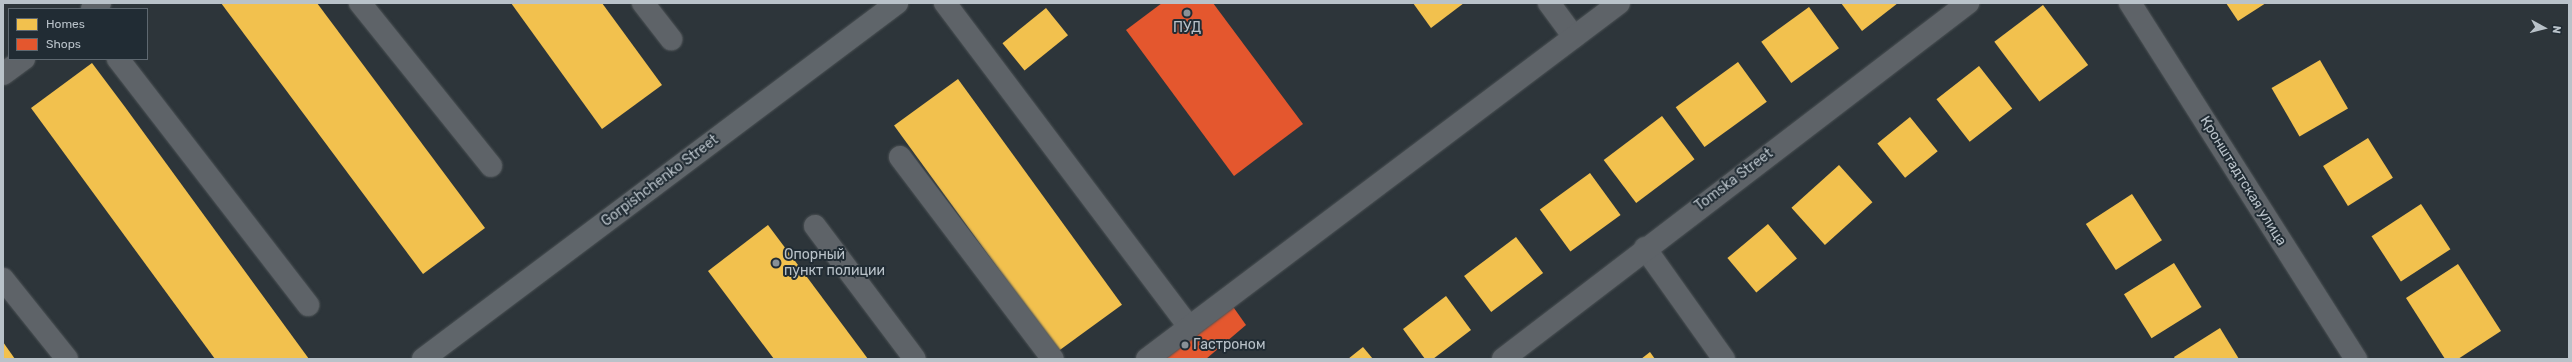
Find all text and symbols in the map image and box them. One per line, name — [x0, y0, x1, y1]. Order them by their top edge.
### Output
legend — [8, 8, 148, 60]
marker: ПУД — [1182, 8, 1192, 18]
north arrow — [2524, 8, 2564, 48]
text: Homes — [46, 17, 85, 31]
place label: ПУД — [1173, 20, 1201, 36]
text: N — [2549, 25, 2563, 34]
text: Shops — [46, 37, 81, 51]
street label: Кронштадтская улица — [2196, 113, 2290, 249]
street label: Gorpishchenko Street — [598, 132, 722, 230]
street label: Tomska Street — [1692, 145, 1776, 215]
place label: Опорный пункт полиции — [784, 247, 885, 280]
marker: Опорный пункт полиции — [771, 258, 781, 268]
place label: Гастроном — [1193, 337, 1265, 353]
marker: Гастроном — [1180, 340, 1190, 350]

